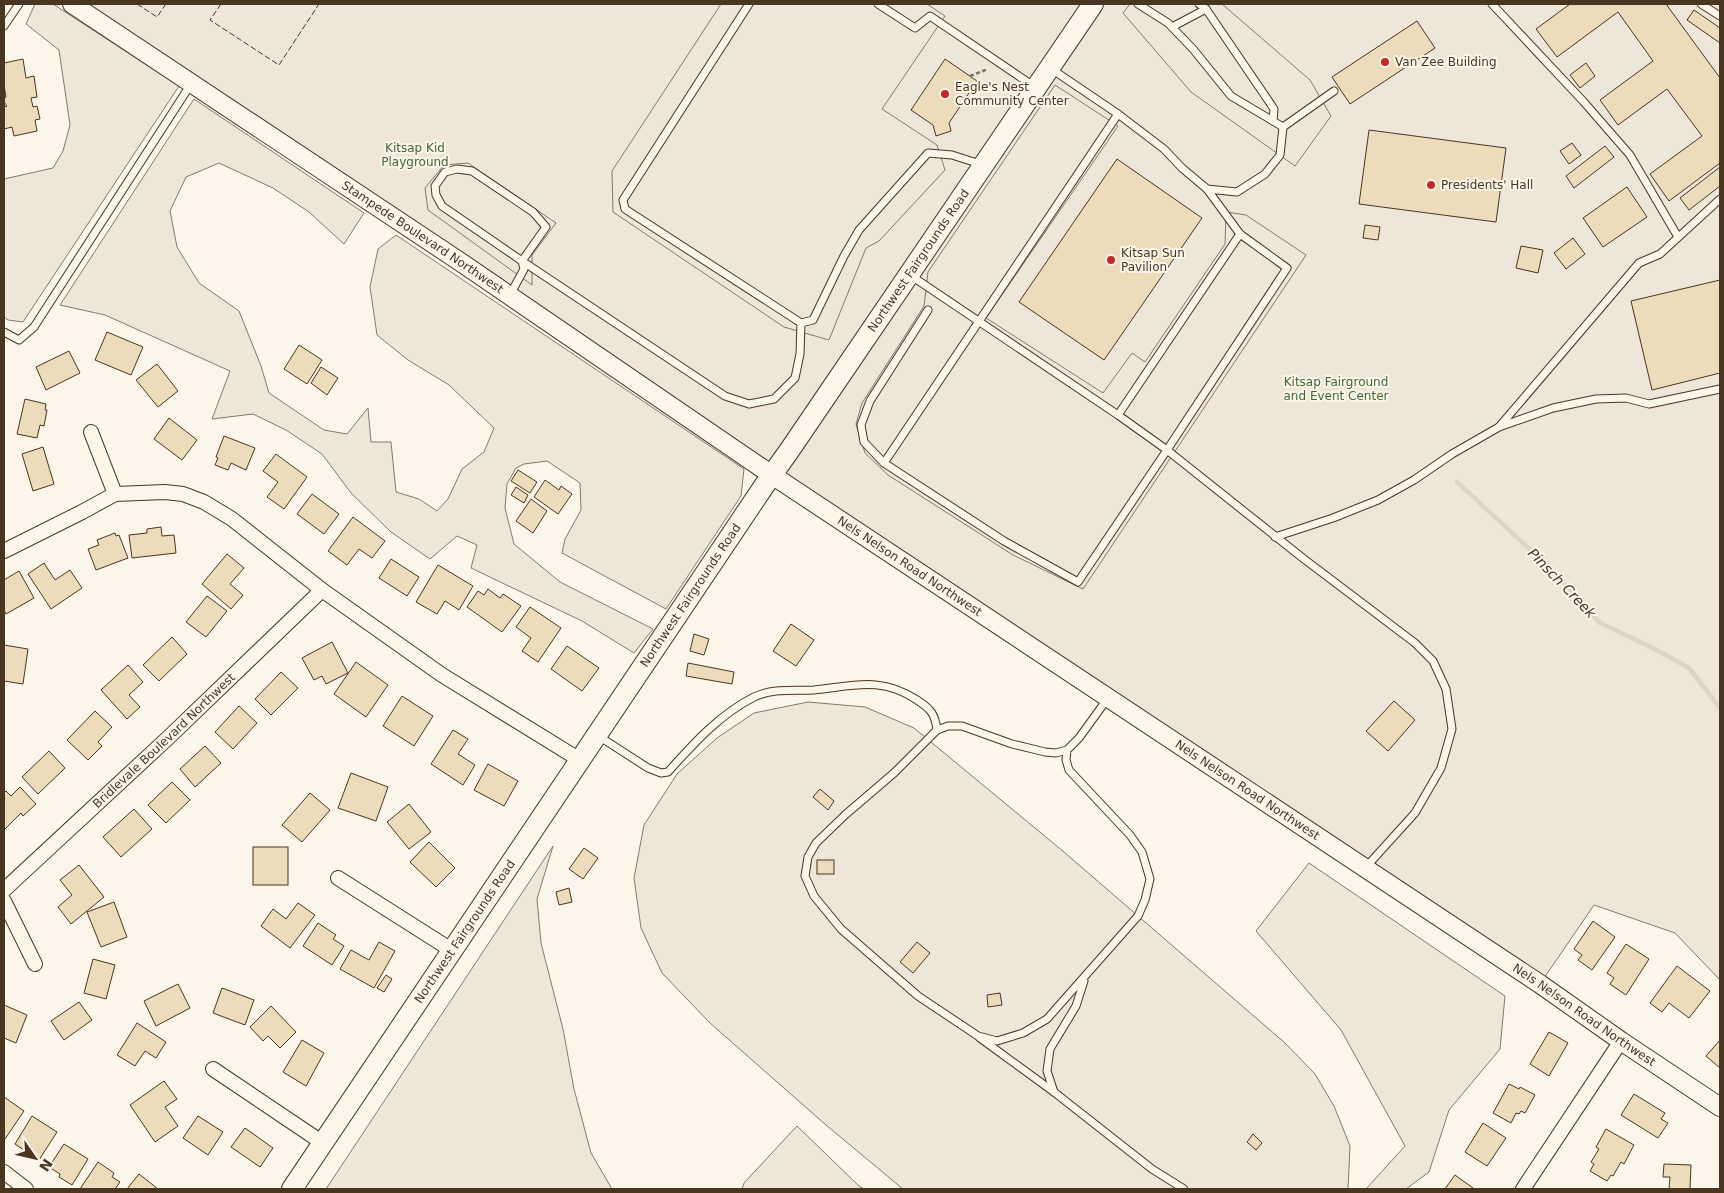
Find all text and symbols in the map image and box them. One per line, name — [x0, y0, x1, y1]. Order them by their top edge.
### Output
place label: Van Zee Building — [1395, 55, 1497, 69]
marker: Van Zee Building — [1379, 56, 1391, 68]
place label: Eagle's Nest Community Center — [955, 80, 1069, 108]
marker: Eagle's Nest Community Center — [939, 88, 951, 100]
park label: Kitsap Kid Playground — [381, 141, 449, 169]
street label: Stampede Boulevard Northwest — [339, 178, 506, 296]
place label: Presidents' Hall — [1441, 178, 1533, 192]
marker: Presidents' Hall — [1425, 179, 1437, 191]
street label: Northwest Fairgrounds Road — [865, 187, 972, 335]
place label: Kitsap Sun Pavilion — [1121, 246, 1185, 274]
marker: Kitsap Sun Pavilion — [1105, 254, 1117, 266]
park label: Kitsap Fairground and Event Center — [1284, 375, 1389, 403]
street label: Nels Nelson Road Northwest — [835, 513, 985, 619]
street label: Northwest Fairgrounds Road — [637, 521, 744, 670]
water label: Pinsch Creek — [1525, 545, 1600, 622]
street label: Bridlevale Boulevard Northwest — [90, 670, 238, 811]
street label: Nels Nelson Road Northwest — [1172, 737, 1322, 843]
street label: Northwest Fairgrounds Road — [412, 857, 518, 1006]
street label: Nels Nelson Road Northwest — [1510, 961, 1658, 1069]
north arrow — [10, 1133, 60, 1183]
text: N — [36, 1156, 56, 1175]

